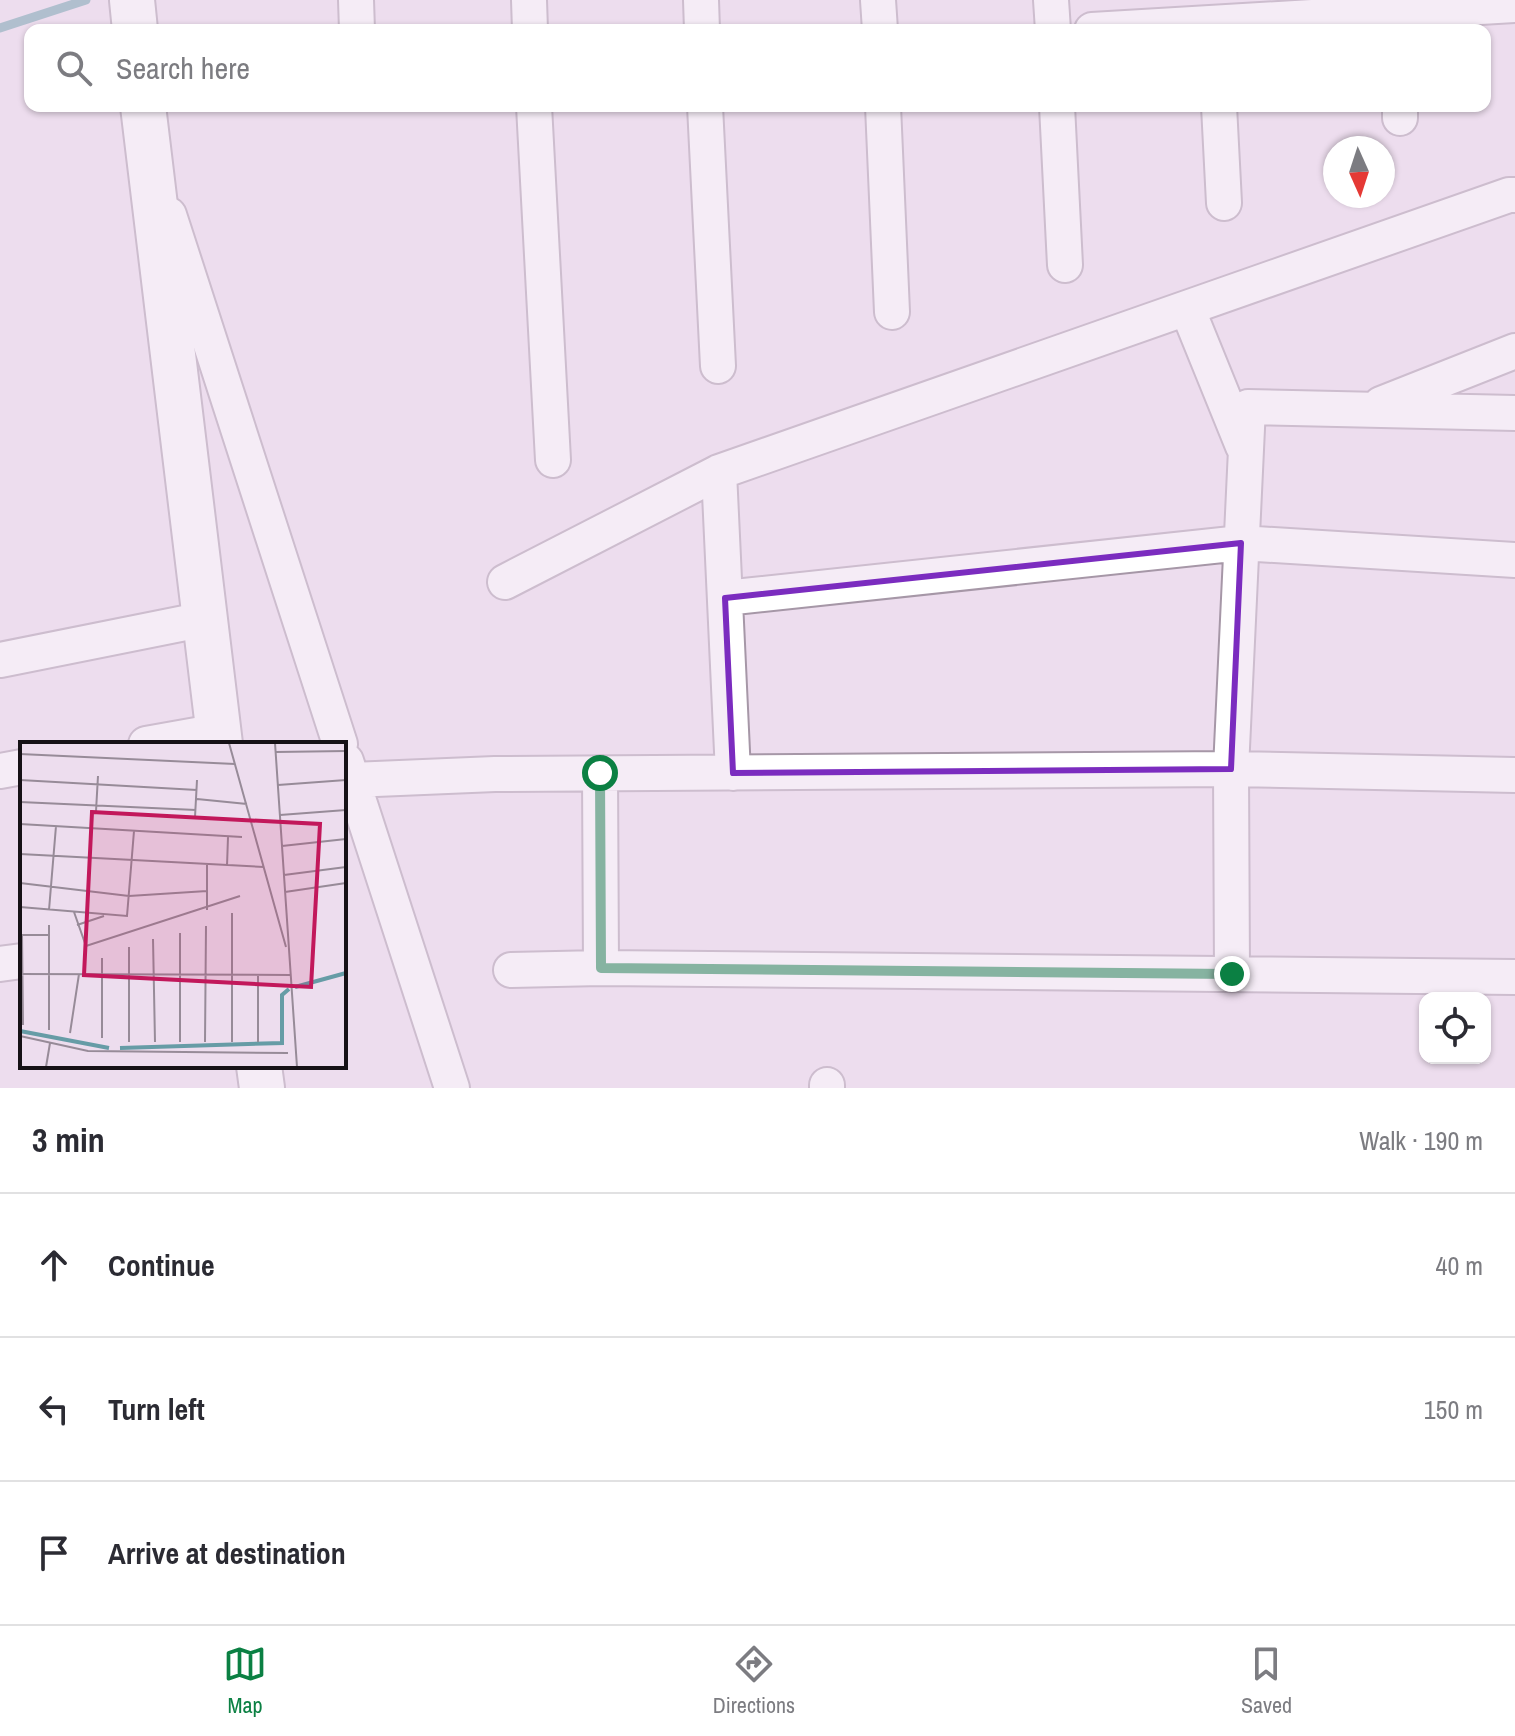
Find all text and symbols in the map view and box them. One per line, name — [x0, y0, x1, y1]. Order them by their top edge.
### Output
search box — [24, 24, 1491, 112]
icon: search — [52, 46, 96, 90]
text: Search here — [116, 48, 250, 88]
north arrow — [1323, 136, 1395, 208]
inset map — [20, 742, 346, 1068]
route start — [582, 755, 618, 791]
route end — [1214, 956, 1250, 992]
map controls — [1419, 992, 1491, 1064]
button: locate — [1419, 992, 1491, 1064]
text: 3 min — [32, 1117, 105, 1163]
text: Walk · 190 m — [1359, 1123, 1483, 1158]
icon: ahead — [32, 1243, 76, 1287]
text: Continue — [108, 1245, 215, 1285]
text: 40 m — [1436, 1248, 1483, 1283]
icon: left — [32, 1387, 76, 1431]
text: Turn left — [108, 1389, 205, 1429]
text: 150 m — [1424, 1392, 1483, 1427]
icon: arrive — [32, 1531, 76, 1575]
text: Arrive at destination — [108, 1533, 346, 1573]
tab: Map — [223, 1642, 267, 1720]
tab: Directions — [713, 1642, 795, 1720]
tab: Saved — [1241, 1642, 1292, 1720]

